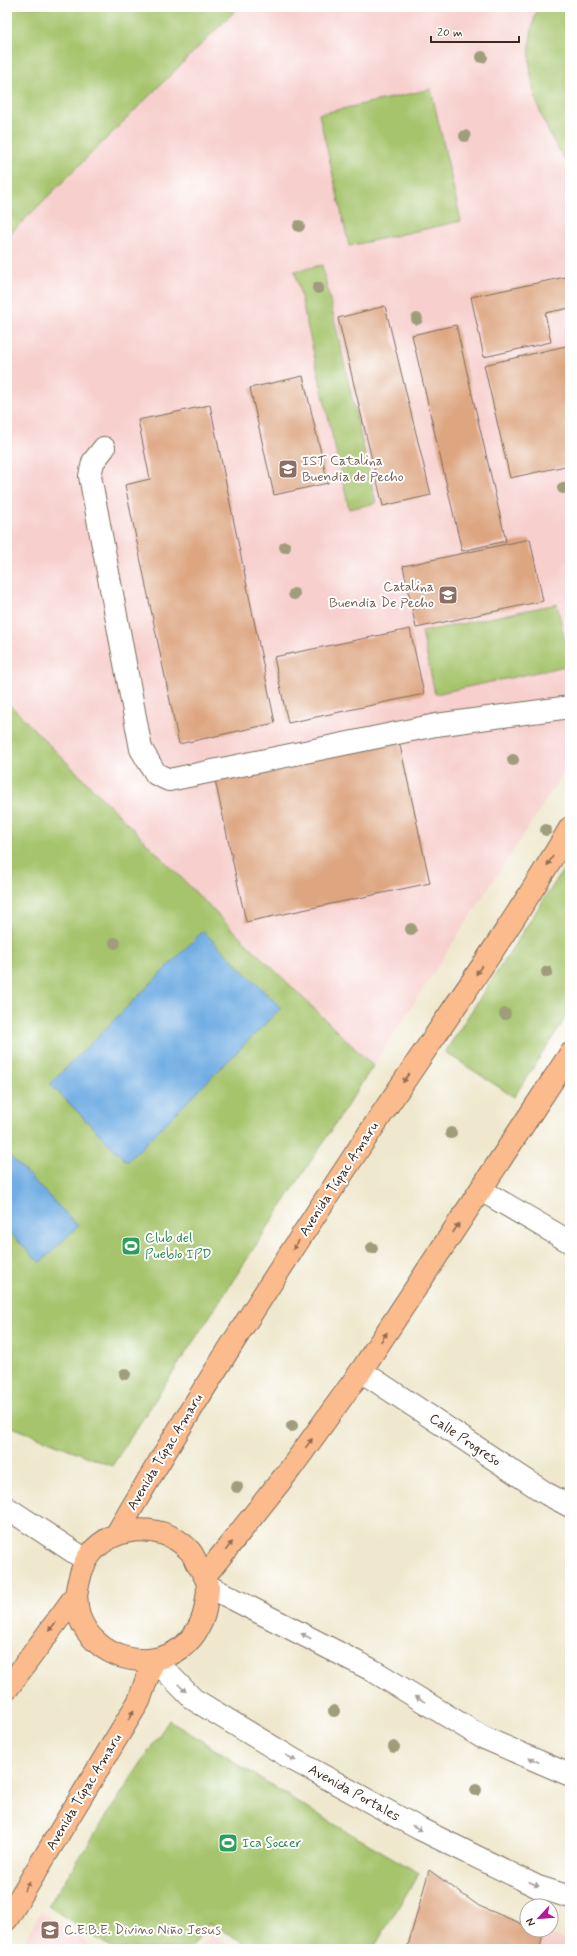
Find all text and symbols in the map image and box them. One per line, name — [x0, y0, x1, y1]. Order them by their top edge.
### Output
scale bar — [431, 18, 519, 44]
text: 20 m — [437, 25, 463, 41]
place label: IST Catalina Buendia de Pecho — [302, 452, 404, 486]
school or university icon: IST Catalina Buendia de Pecho — [277, 458, 299, 480]
place label: Catalina Buendia De Pecho — [329, 578, 434, 612]
school or university icon: Catalina Buendia De Pecho — [437, 584, 459, 606]
one-way arrow — [547, 855, 554, 867]
one-way arrow — [475, 965, 483, 975]
one-way arrow — [402, 1073, 410, 1083]
street label: Avenida Túpac Amaru — [295, 1118, 383, 1240]
one-way arrow — [452, 1223, 460, 1233]
place label: Club del Pueblo IPD — [145, 1229, 212, 1263]
sports icon: Club del Pueblo IPD — [120, 1235, 142, 1257]
one-way arrow — [293, 1239, 300, 1251]
one-way arrow — [380, 1332, 388, 1342]
street label: Avenida Túpac Amaru — [123, 1390, 207, 1514]
street label: Calle Progreso — [426, 1409, 504, 1471]
one-way arrow — [305, 1438, 313, 1448]
one-way arrow — [225, 1540, 234, 1551]
one-way arrow — [48, 1621, 57, 1632]
one-way arrow — [300, 1633, 312, 1639]
one-way arrow — [177, 1683, 187, 1693]
one-way arrow — [415, 1695, 425, 1703]
one-way arrow — [127, 1709, 134, 1721]
street label: Avenida Túpac Amaru — [42, 1730, 126, 1854]
one-way arrow — [285, 1755, 297, 1762]
one-way arrow — [528, 1757, 540, 1763]
street label: Avenida Portales — [305, 1760, 403, 1826]
one-way arrow — [411, 1824, 423, 1831]
sports icon: Ica Soccer — [217, 1832, 239, 1854]
place label: Ica Soccer — [242, 1834, 302, 1852]
one-way arrow — [24, 1880, 31, 1892]
one-way arrow — [528, 1881, 540, 1887]
north arrow — [519, 1898, 559, 1938]
text: N — [523, 1916, 539, 1928]
school or university icon: C.E.B.E. Divino Niño Jesus — [39, 1919, 61, 1941]
place label: C.E.B.E. Divino Niño Jesus — [64, 1921, 221, 1939]

